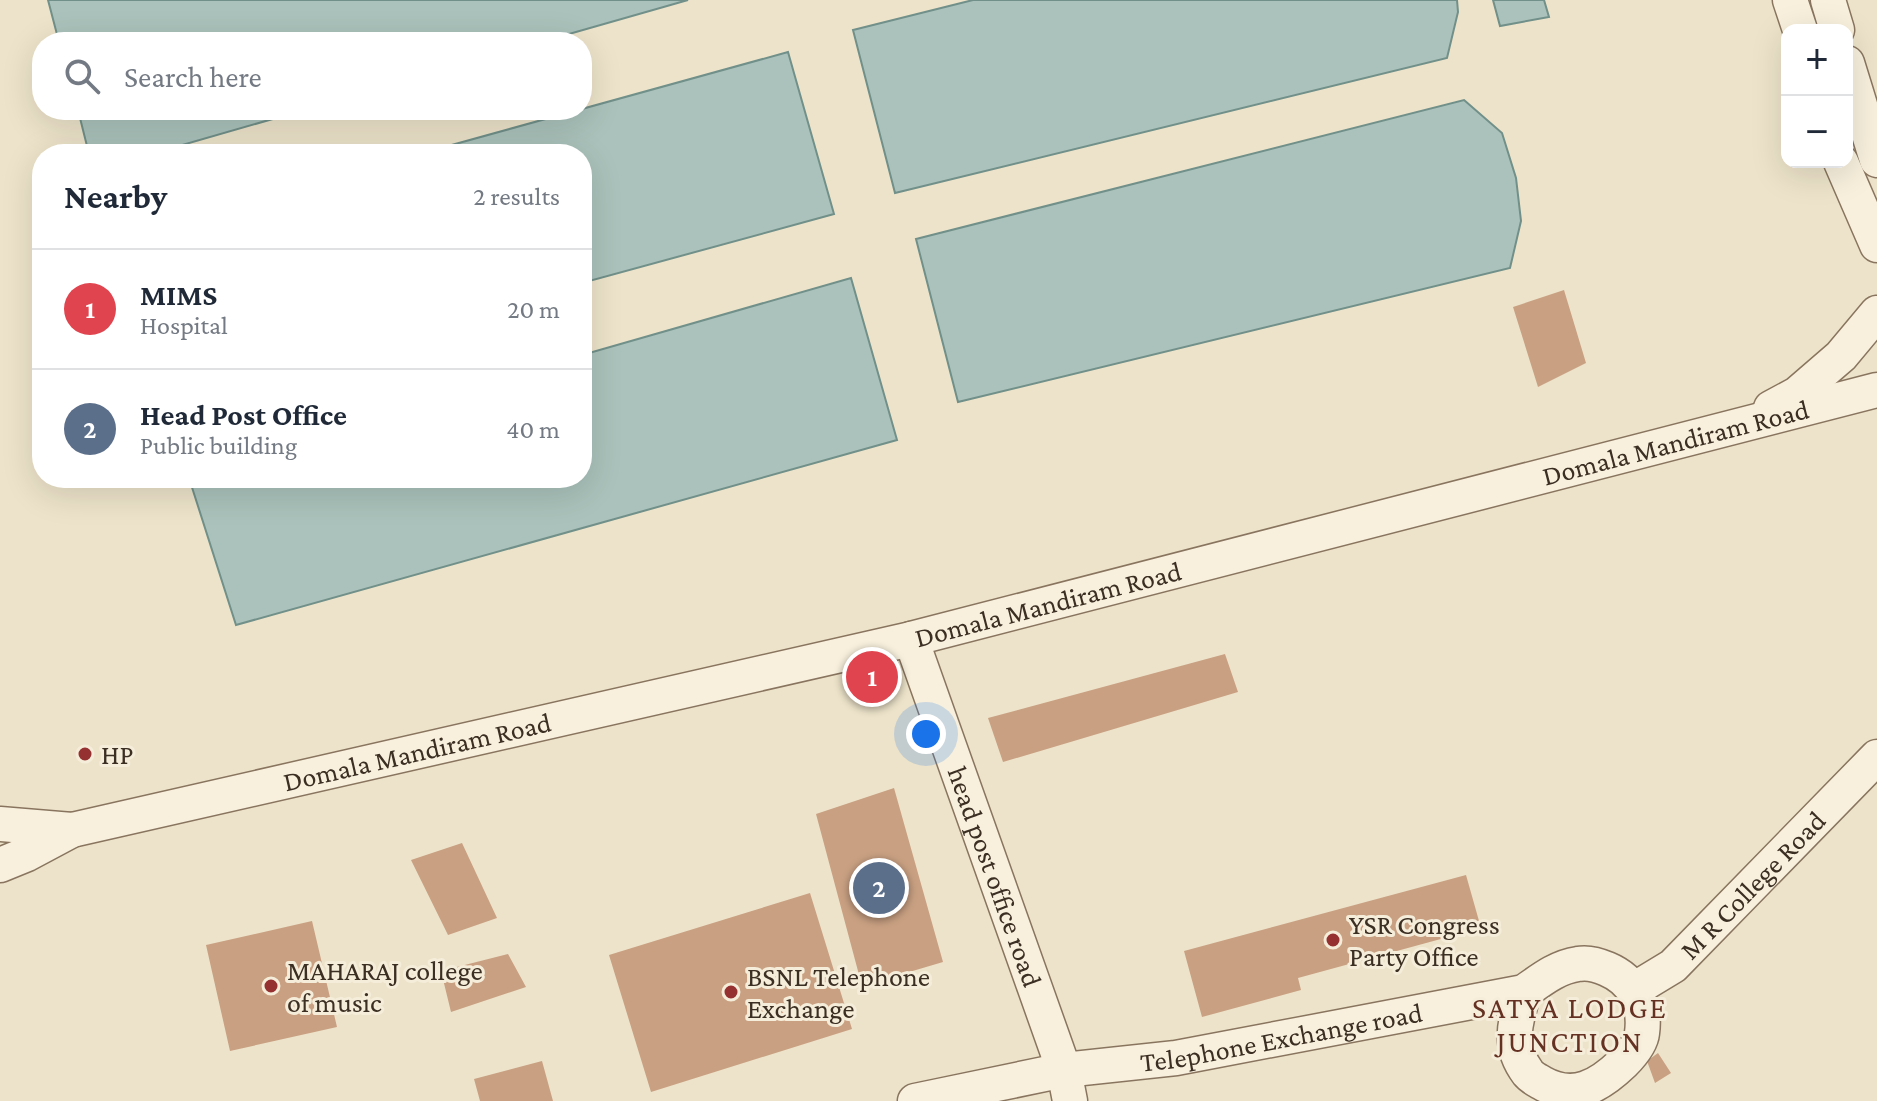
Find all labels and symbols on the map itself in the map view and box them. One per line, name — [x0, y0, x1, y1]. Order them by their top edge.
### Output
street label: Domala Mandiram Road — [1539, 393, 1812, 491]
street label: Domala Mandiram Road — [911, 554, 1185, 653]
pin: 1 — [846, 647, 898, 707]
street label: Domala Mandiram Road — [280, 706, 554, 797]
your location — [906, 714, 946, 754]
place label: HP — [101, 739, 133, 770]
marker: HP — [76, 745, 94, 763]
street label: head post office road — [942, 762, 1049, 991]
street label: M R College Road — [1673, 804, 1831, 965]
pin: 2 — [853, 858, 905, 918]
place label: YSR Congress Party Office — [1349, 909, 1500, 972]
marker: YSR Congress Party Office — [1324, 931, 1342, 949]
place label: MAHARAJ college of music — [287, 955, 483, 1018]
place label: BSNL Telephone Exchange — [747, 961, 930, 1024]
marker: MAHARAJ college of music — [262, 977, 280, 995]
marker: BSNL Telephone Exchange — [722, 983, 740, 1001]
district label: SATYA LODGE JUNCTION — [1472, 991, 1668, 1058]
street label: Telephone Exchange road — [1139, 996, 1425, 1077]

